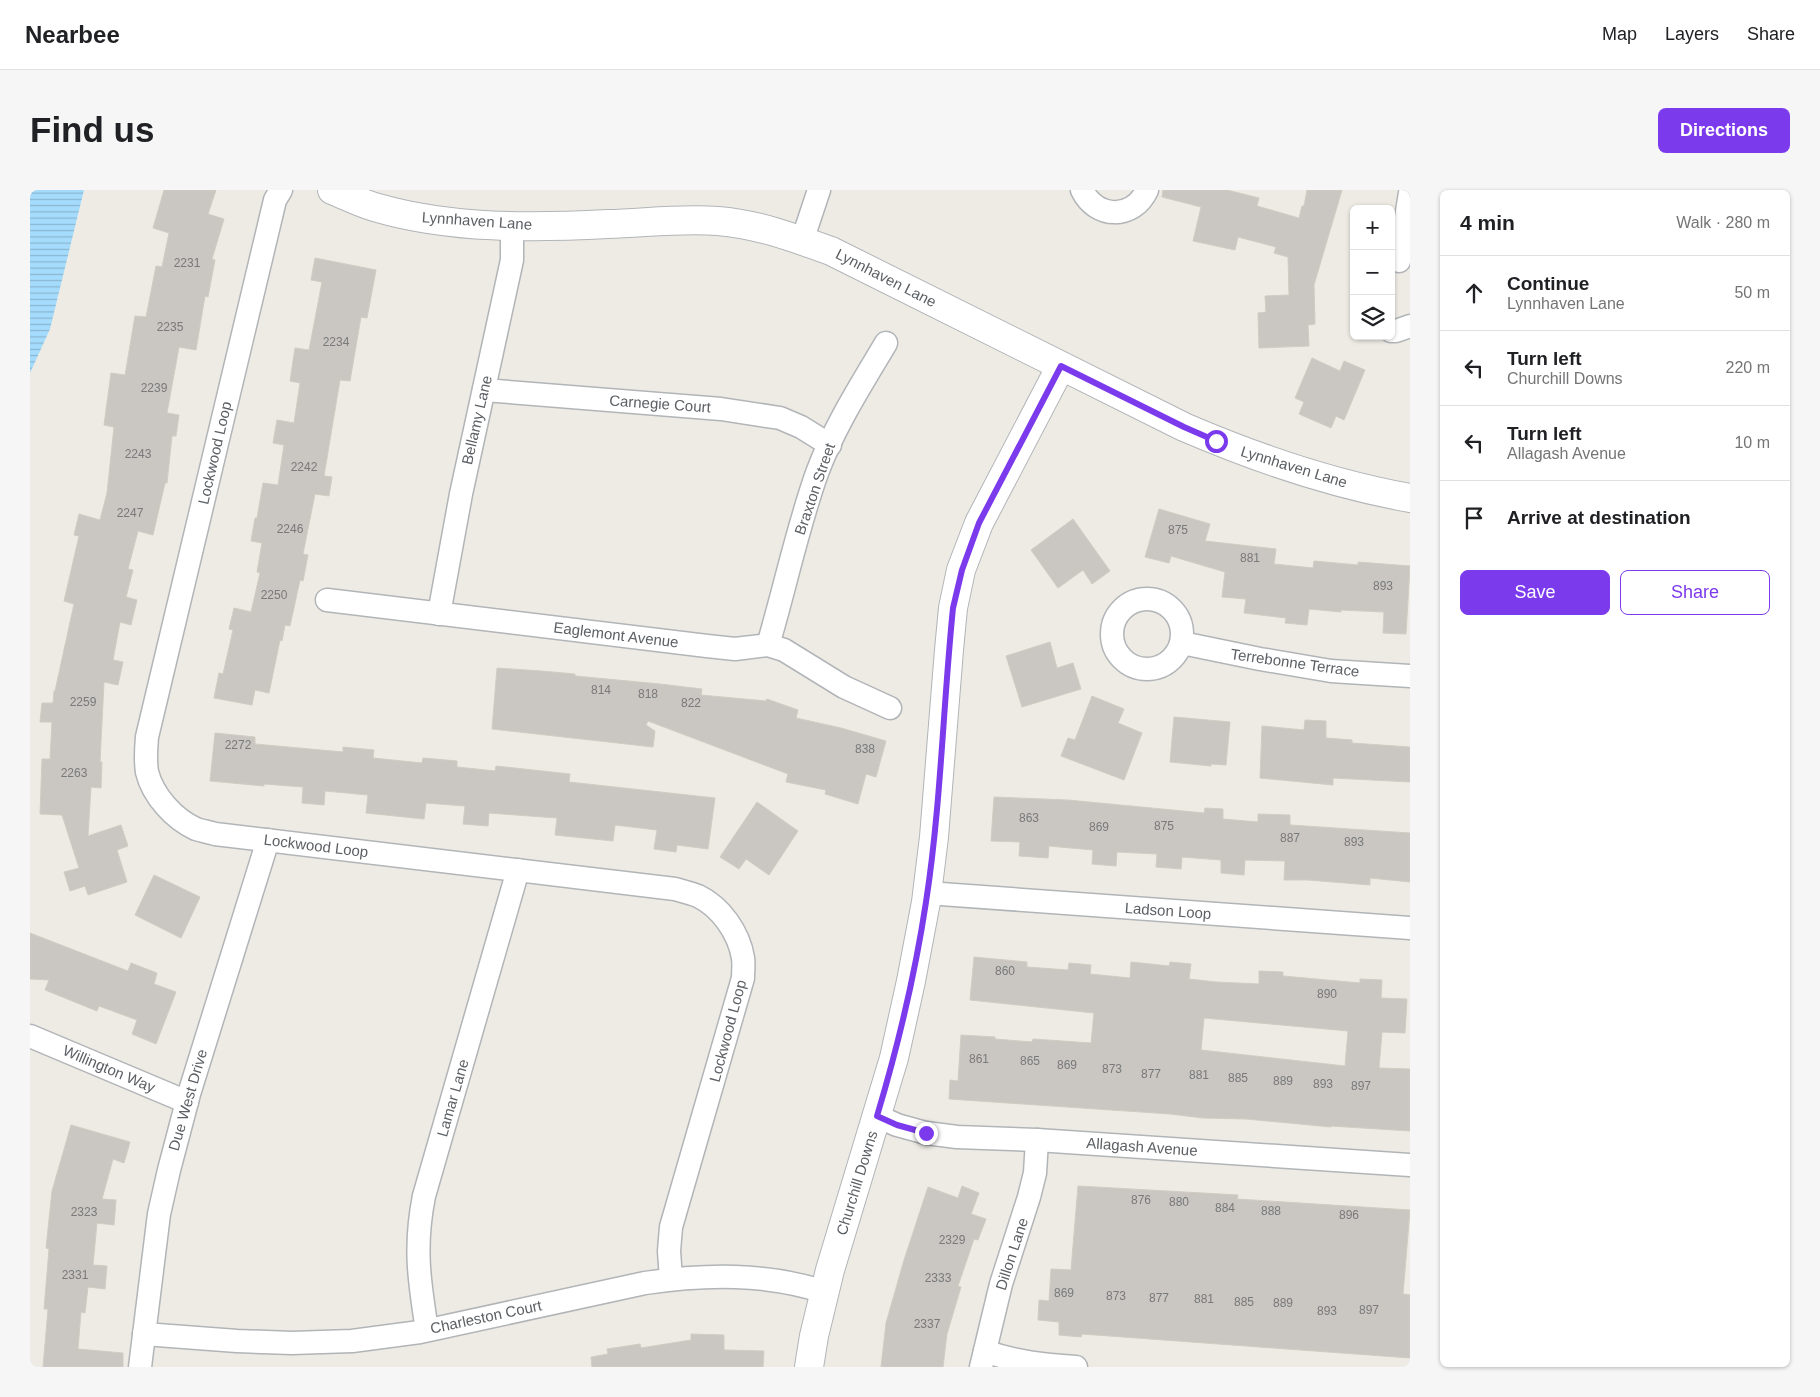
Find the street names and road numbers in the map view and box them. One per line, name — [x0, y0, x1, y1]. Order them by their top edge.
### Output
street label: Lynnhaven Lane — [421, 208, 533, 233]
street label: Lynnhaven Lane — [833, 245, 939, 310]
street label: Bellamy Lane — [458, 374, 495, 466]
street label: Carnegie Court — [609, 391, 712, 416]
street label: Lockwood Loop — [194, 400, 235, 506]
street label: Braxton Street — [791, 440, 838, 537]
street label: Lynnhaven Lane — [1239, 442, 1349, 491]
street label: Eaglemont Avenue — [553, 618, 679, 651]
street label: Terrebonne Terrace — [1230, 645, 1361, 680]
street label: Lockwood Loop — [263, 831, 369, 860]
street label: Ladson Loop — [1124, 899, 1212, 922]
street label: Lockwood Loop — [706, 978, 749, 1084]
street label: Willington Way — [60, 1041, 158, 1096]
street label: Due West Drive — [165, 1047, 210, 1153]
street label: Lamar Lane — [433, 1057, 472, 1139]
street label: Churchill Downs — [833, 1129, 880, 1237]
street label: Allagash Avenue — [1086, 1134, 1198, 1159]
street label: Dillon Lane — [992, 1216, 1031, 1292]
street label: Charleston Court — [429, 1296, 544, 1337]

